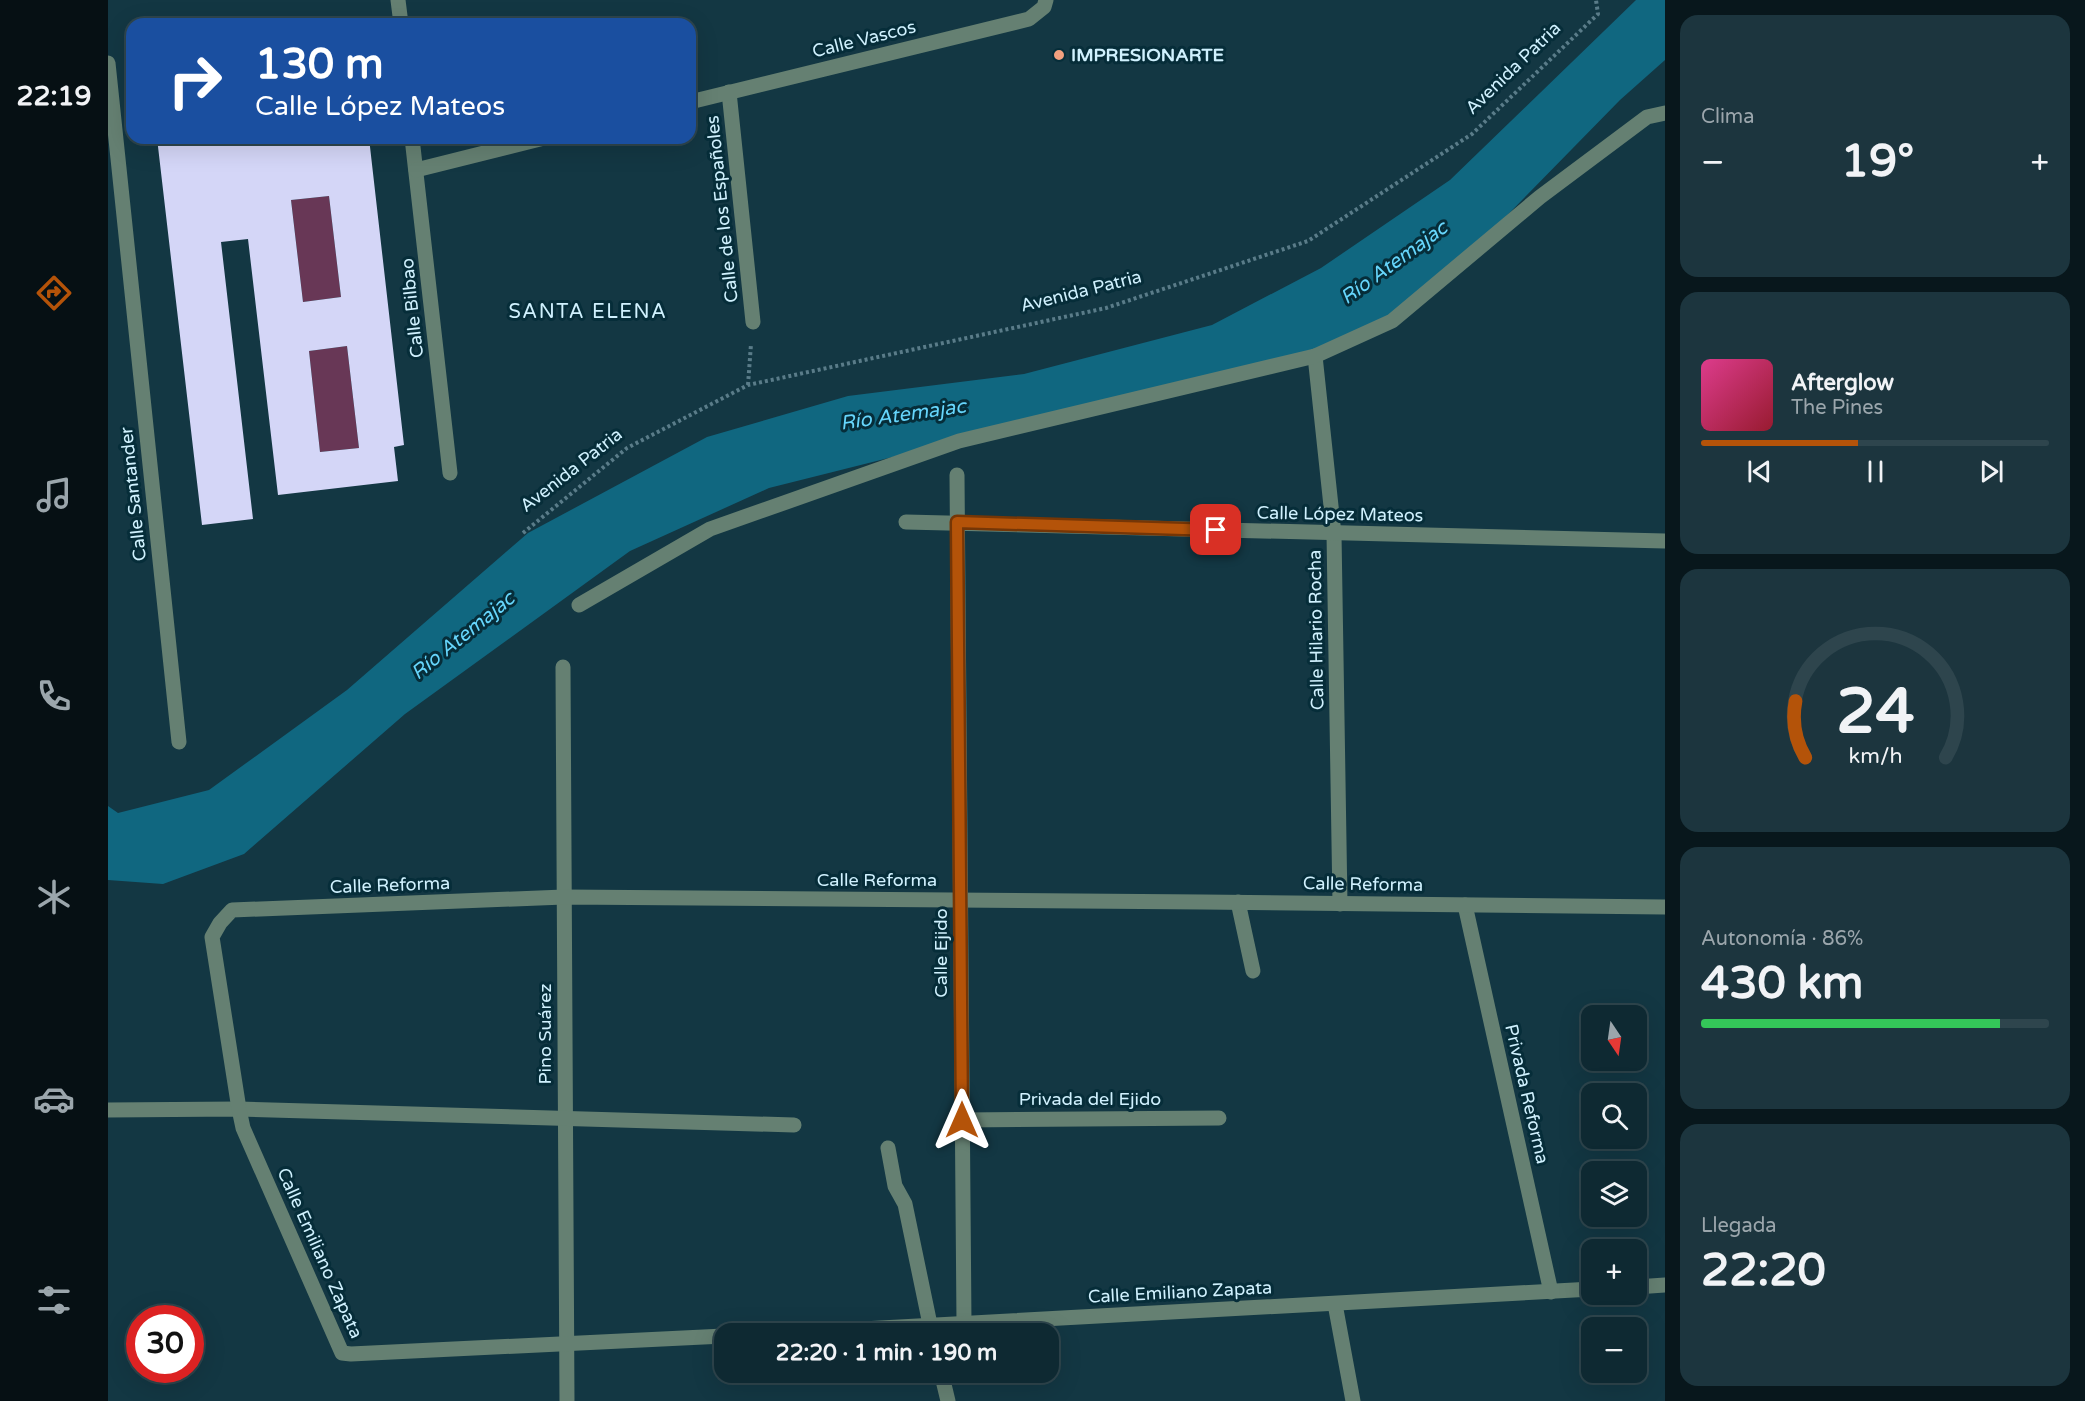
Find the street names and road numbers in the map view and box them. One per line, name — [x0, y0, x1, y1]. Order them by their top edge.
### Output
street label: Calle Vascos — [810, 16, 918, 62]
street label: Avenida Patria — [1461, 17, 1565, 119]
street label: Calle de los Españoles — [701, 114, 743, 304]
street label: Calle Bilbao — [396, 257, 428, 359]
street label: Avenida Patria — [1018, 265, 1144, 317]
street label: Avenida Patria — [515, 423, 627, 517]
street label: Calle Santander — [115, 426, 151, 562]
street label: Calle López Mateos — [1256, 502, 1424, 526]
street label: Calle Hilario Rocha — [1304, 550, 1328, 710]
street label: Calle Reforma — [817, 869, 937, 891]
street label: Calle Reforma — [330, 872, 450, 898]
street label: Calle Reforma — [1303, 872, 1423, 896]
street label: Calle Ejido — [930, 908, 952, 998]
street label: Pino Suárez — [534, 984, 556, 1084]
street label: Privada Reforma — [1500, 1022, 1554, 1166]
street label: Privada del Ejido — [1019, 1088, 1161, 1110]
street label: Calle Emiliano Zapata — [272, 1164, 368, 1342]
street label: Calle Emiliano Zapata — [1087, 1276, 1273, 1308]

